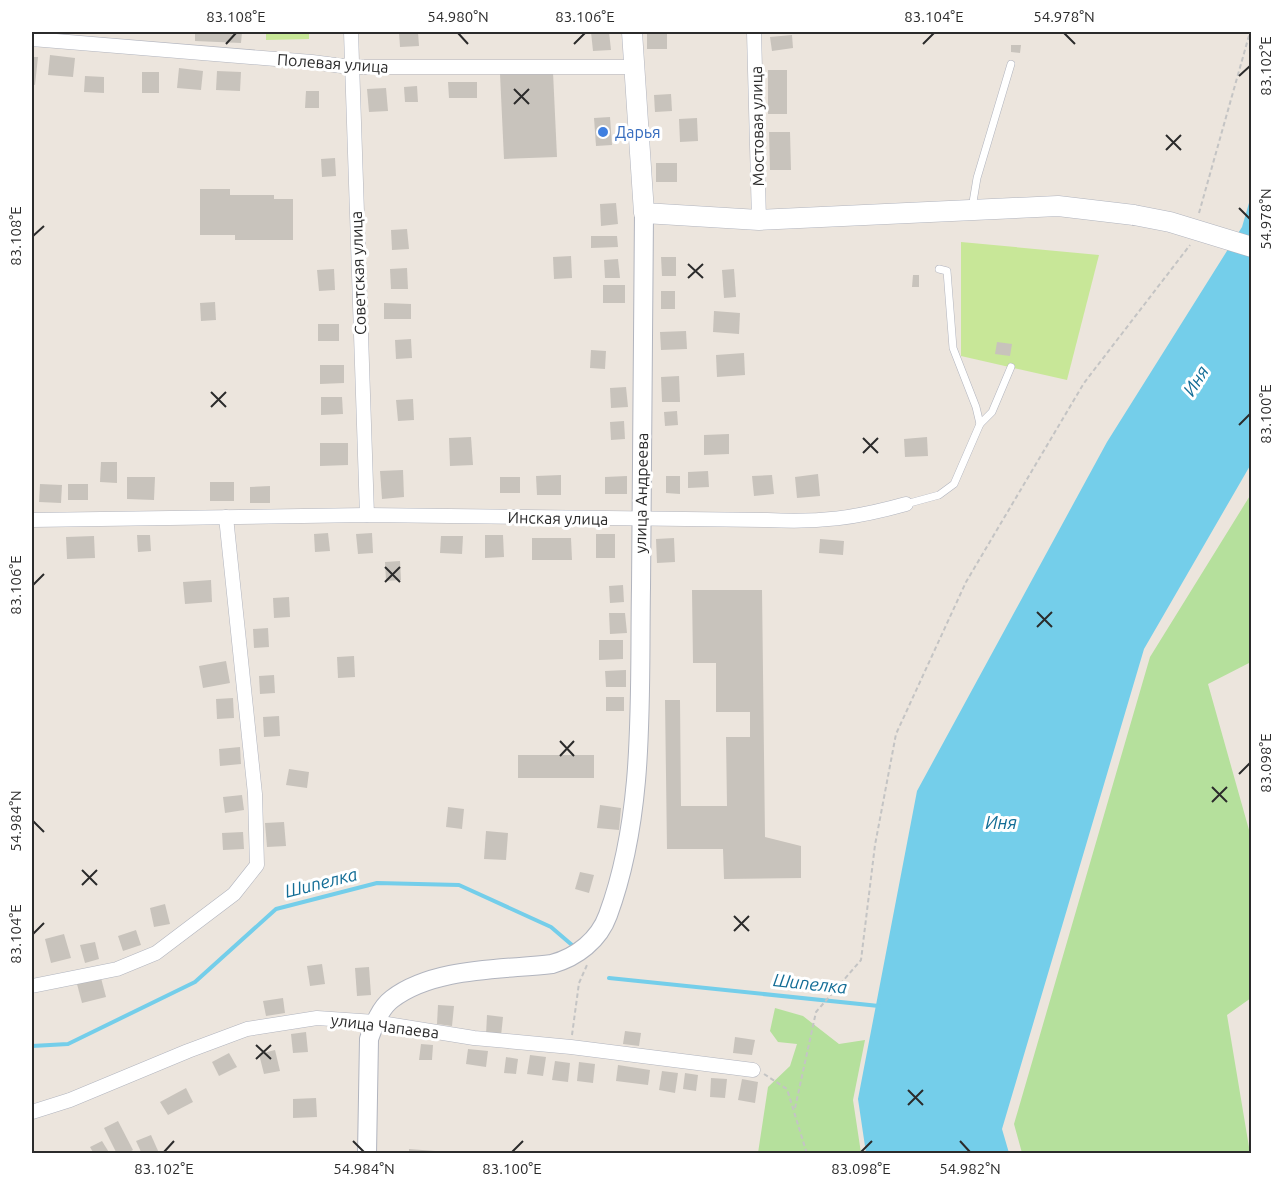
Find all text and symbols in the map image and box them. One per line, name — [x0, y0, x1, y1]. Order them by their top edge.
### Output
text: 83.108°E — [206, 8, 266, 25]
text: 54.980°N — [427, 8, 489, 25]
text: 83.106°E — [555, 8, 615, 25]
text: 83.104°E — [904, 8, 964, 25]
text: 54.978°N — [1033, 8, 1095, 25]
text: 83.102°E — [1257, 36, 1274, 96]
street label: Полевая улица — [277, 50, 389, 76]
street label: Мостовая улица — [747, 66, 767, 186]
place label: Дарья — [615, 123, 661, 141]
marker: Дарья — [596, 125, 610, 139]
text: 54.978°N — [1257, 188, 1274, 250]
text: 83.108°E — [7, 206, 24, 266]
street label: Советская улица — [347, 211, 369, 335]
water label: Иня — [1178, 362, 1212, 399]
text: 83.100°E — [1257, 384, 1274, 444]
street label: улица Андреева — [631, 433, 651, 553]
street label: Инская улица — [507, 508, 609, 528]
text: 83.106°E — [7, 555, 24, 615]
text: 83.098°E — [1257, 733, 1274, 793]
text: 54.984°N — [7, 790, 24, 852]
water label: Иня — [985, 812, 1017, 832]
water label: Шипелка — [282, 863, 359, 901]
text: 83.104°E — [7, 904, 24, 964]
water label: Шипелка — [772, 969, 848, 997]
street label: улица Чапаева — [330, 1010, 440, 1042]
text: 83.102°E — [134, 1160, 194, 1177]
text: 54.984°N — [333, 1160, 395, 1177]
text: 83.100°E — [482, 1160, 542, 1177]
text: 83.098°E — [831, 1160, 891, 1177]
text: 54.982°N — [939, 1160, 1001, 1177]

